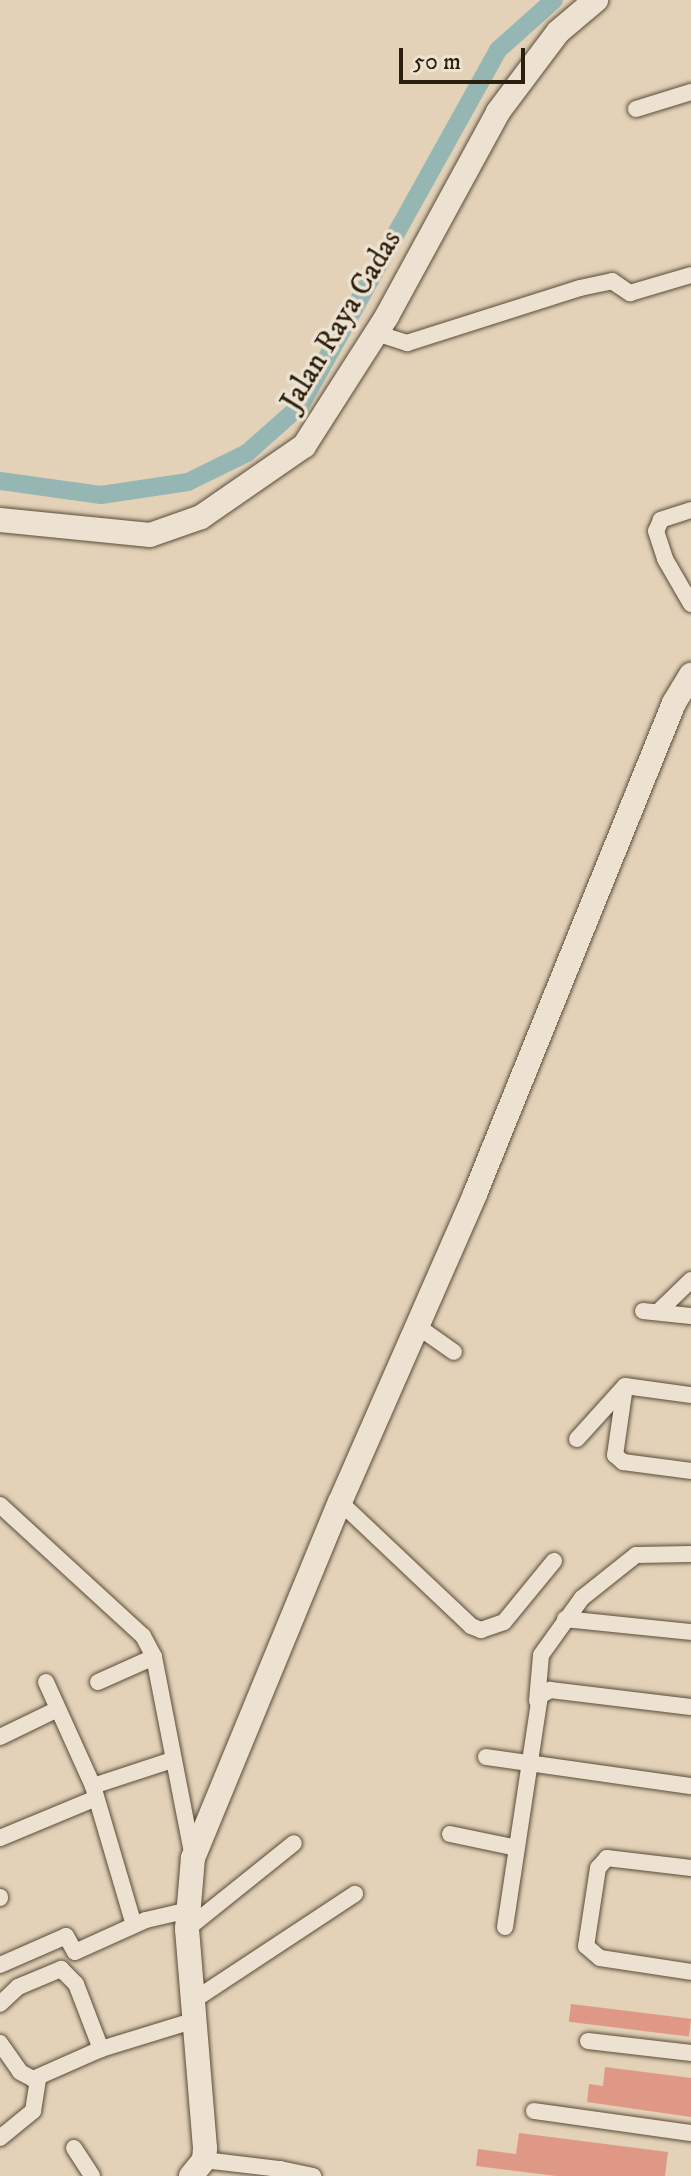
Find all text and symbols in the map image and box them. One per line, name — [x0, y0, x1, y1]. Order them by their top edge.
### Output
scale bar — [403, 32, 529, 82]
text: 50 m — [413, 47, 461, 77]
street label: Jalan Raya Cadas — [274, 224, 410, 418]

